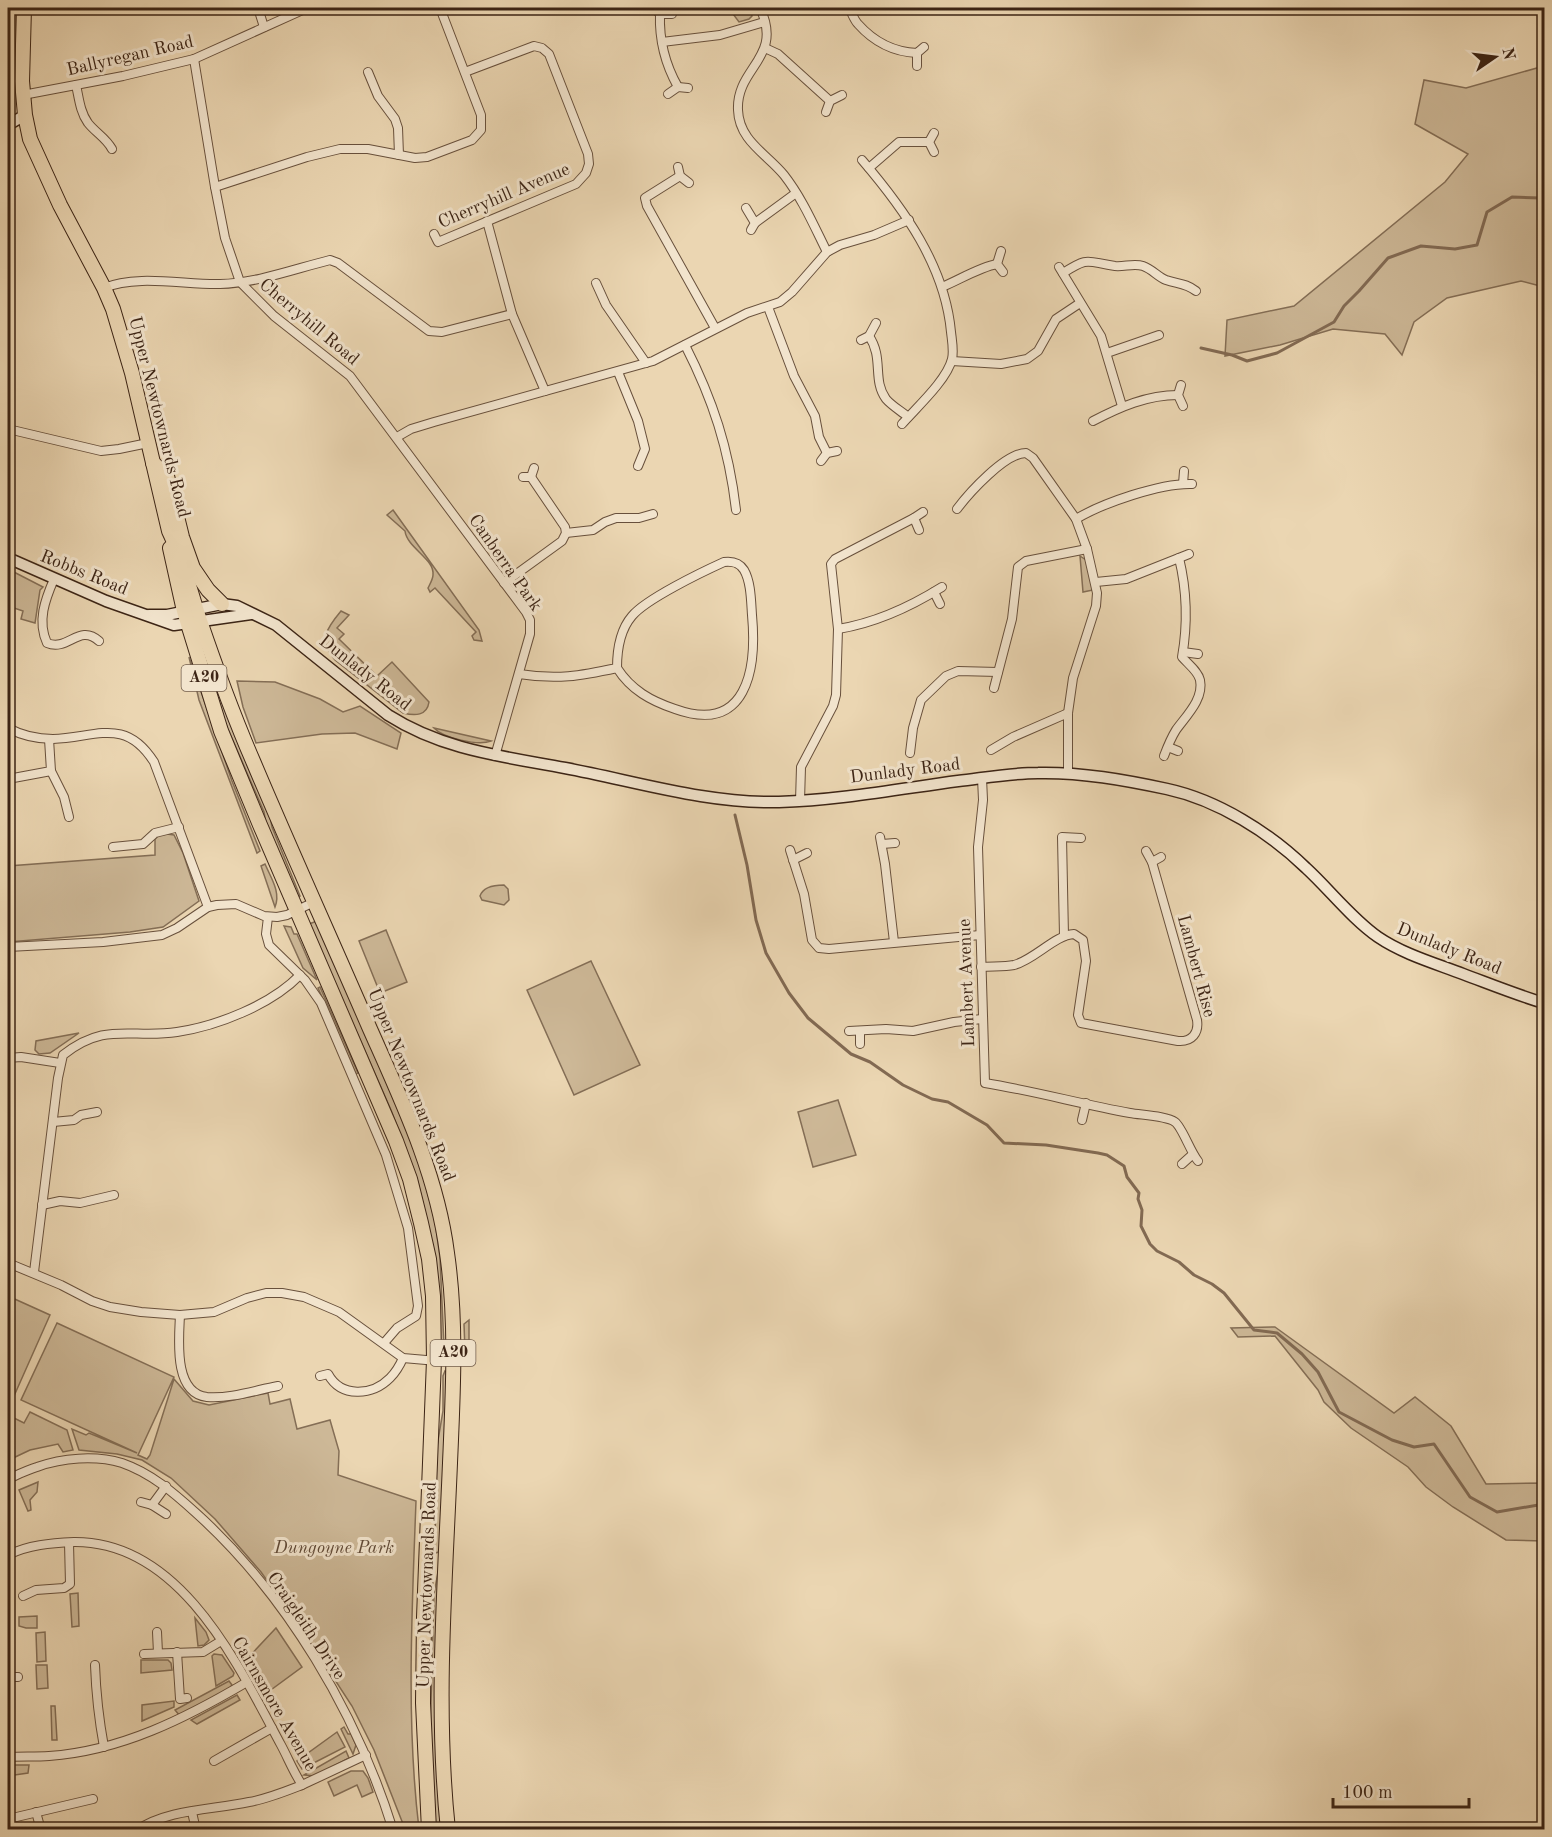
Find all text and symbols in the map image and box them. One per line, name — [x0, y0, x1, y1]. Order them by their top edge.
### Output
north arrow — [1465, 27, 1525, 87]
street label: Ballyregan Road — [65, 33, 195, 79]
text: N — [1498, 46, 1517, 62]
street label: Cherryhill Avenue — [436, 160, 572, 232]
street label: Cherryhill Road — [256, 275, 362, 369]
street label: Upper Newtownards Road — [125, 315, 193, 519]
street label: Canberra Park — [465, 511, 545, 615]
street label: Robbs Road — [37, 547, 131, 599]
street label: Dunlady Road — [316, 632, 414, 714]
road number: A20 — [182, 665, 226, 691]
street label: Dunlady Road — [849, 755, 961, 787]
street label: Lambert Rise — [1174, 913, 1218, 1019]
street label: Lambert Avenue — [956, 918, 978, 1048]
street label: Dunlady Road — [1394, 920, 1504, 978]
street label: Upper Newtownards Road — [364, 986, 458, 1184]
road number: A20 — [430, 1340, 476, 1366]
street label: Upper Newtownards Road — [414, 1481, 440, 1689]
park label: Dungoyne Park — [273, 1539, 394, 1557]
street label: Craigleith Drive — [264, 1569, 348, 1683]
street label: Cairnsmore Avenue — [228, 1634, 320, 1774]
scale bar — [1333, 1771, 1470, 1809]
text: 100 m — [1342, 1784, 1393, 1802]

